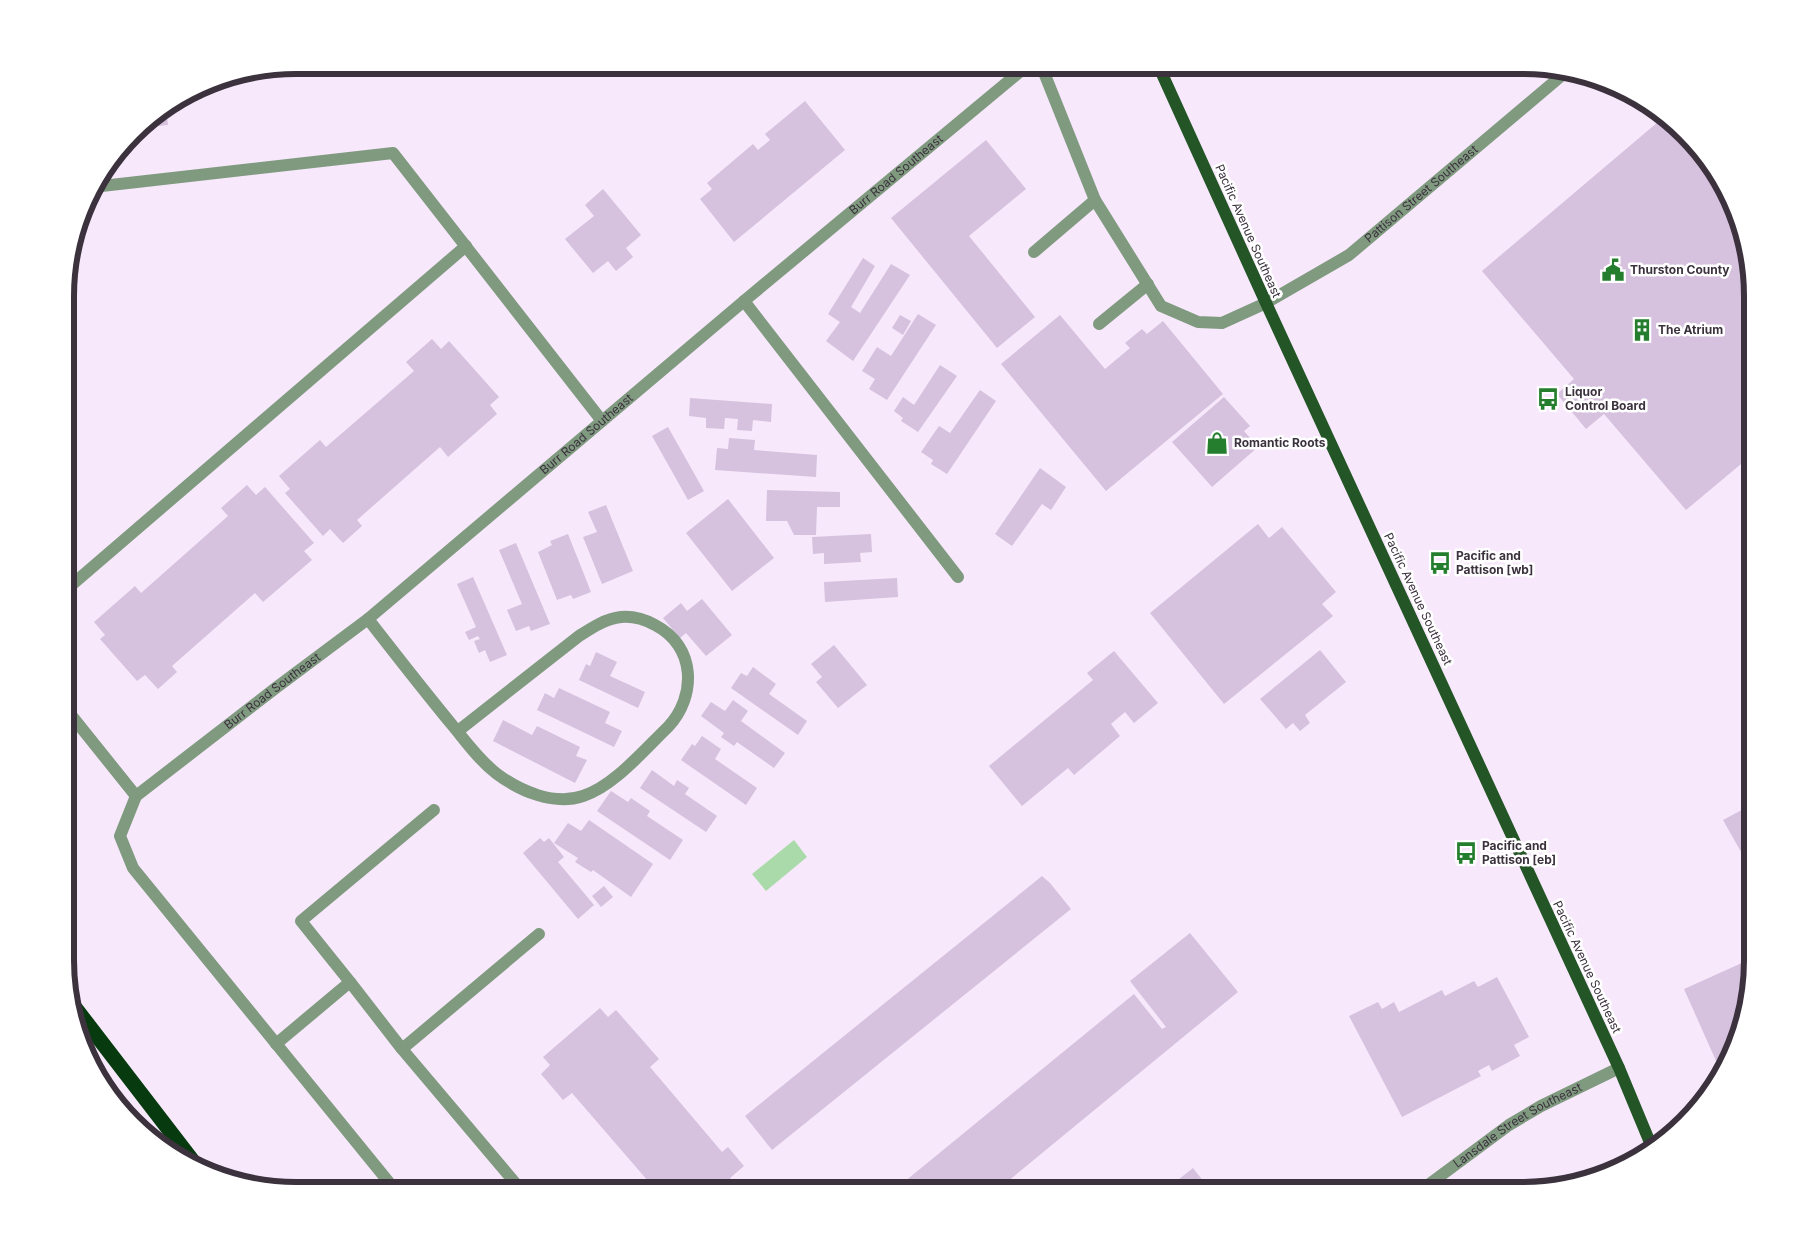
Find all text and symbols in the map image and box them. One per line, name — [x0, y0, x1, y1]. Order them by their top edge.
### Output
street label: Burr Road Southeast — [846, 131, 946, 217]
street label: Pattison Street Southeast — [1361, 142, 1481, 246]
street label: Pacific Avenue Southeast — [1212, 162, 1285, 300]
public building icon: Thurston County — [1600, 257, 1626, 283]
place label: Thurston County — [1630, 262, 1730, 277]
building icon: The Atrium — [1629, 317, 1655, 343]
place label: The Atrium — [1658, 322, 1723, 337]
place label: Liquor Control Board — [1565, 384, 1646, 413]
bus stop icon: Liquor Control Board — [1535, 386, 1561, 412]
street label: Burr Road Southeast — [537, 390, 636, 477]
shop icon: Romantic Roots — [1204, 430, 1230, 456]
place label: Romantic Roots — [1234, 435, 1326, 450]
street label: Pacific Avenue Southeast — [1381, 530, 1456, 667]
place label: Pacific and Pattison [wb] — [1456, 548, 1533, 577]
bus stop icon: Pacific and Pattison [wb] — [1427, 550, 1453, 576]
street label: Burr Road Southeast — [221, 649, 323, 732]
place label: Pacific and Pattison [eb] — [1482, 838, 1556, 867]
bus stop icon: Pacific and Pattison [eb] — [1453, 840, 1479, 866]
street label: Pacific Avenue Southeast — [1550, 898, 1625, 1035]
street label: Lansdale Street Southeast — [1450, 1079, 1584, 1171]

